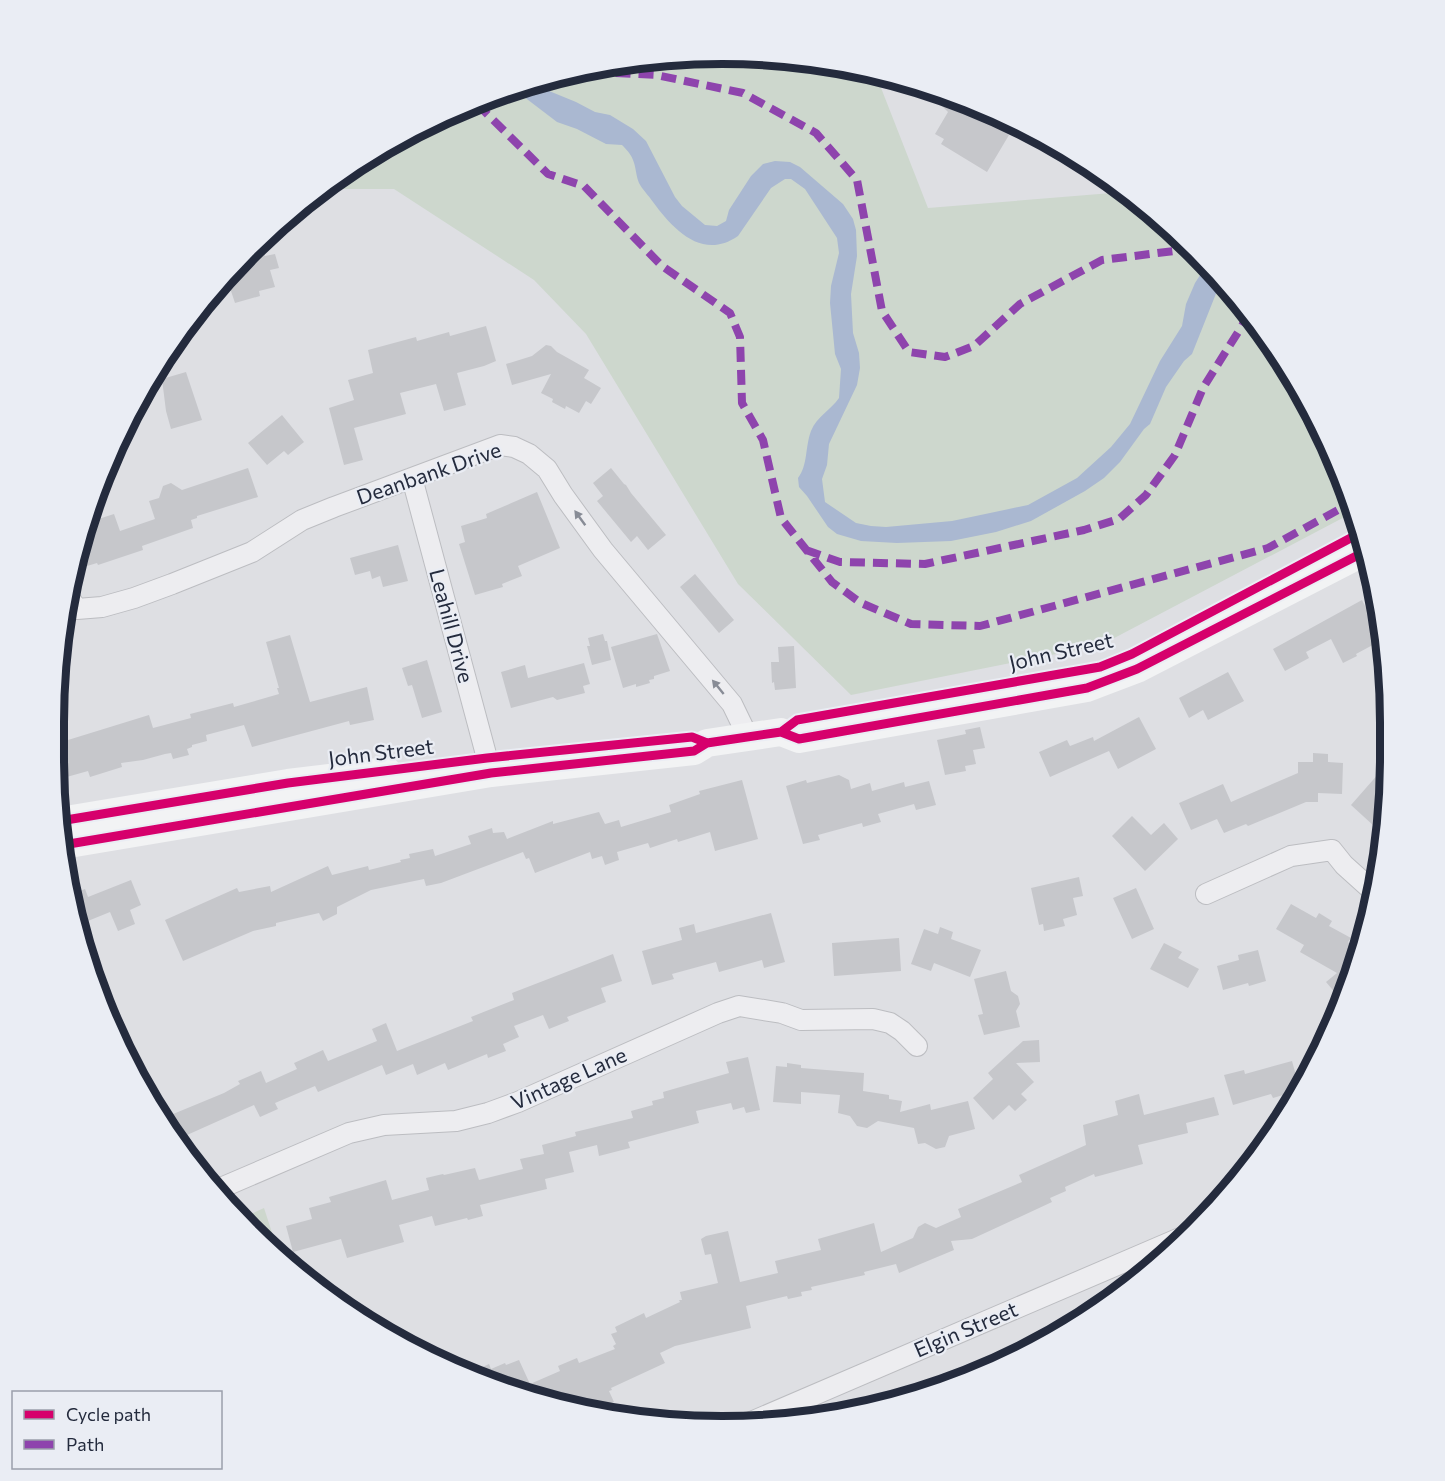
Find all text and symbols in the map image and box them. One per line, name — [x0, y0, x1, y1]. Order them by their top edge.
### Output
street label: Deanbank Drive — [353, 436, 504, 509]
one-way arrow — [574, 511, 586, 526]
street label: Leahill Drive — [425, 566, 480, 685]
street label: John Street — [1006, 626, 1115, 675]
one-way arrow — [711, 679, 724, 695]
street label: John Street — [327, 733, 435, 770]
street label: Vintage Lane — [507, 1041, 630, 1114]
street label: Elgin Street — [910, 1296, 1021, 1362]
legend — [12, 1391, 222, 1469]
text: Cycle path — [66, 1403, 151, 1425]
text: Path — [66, 1433, 104, 1455]

